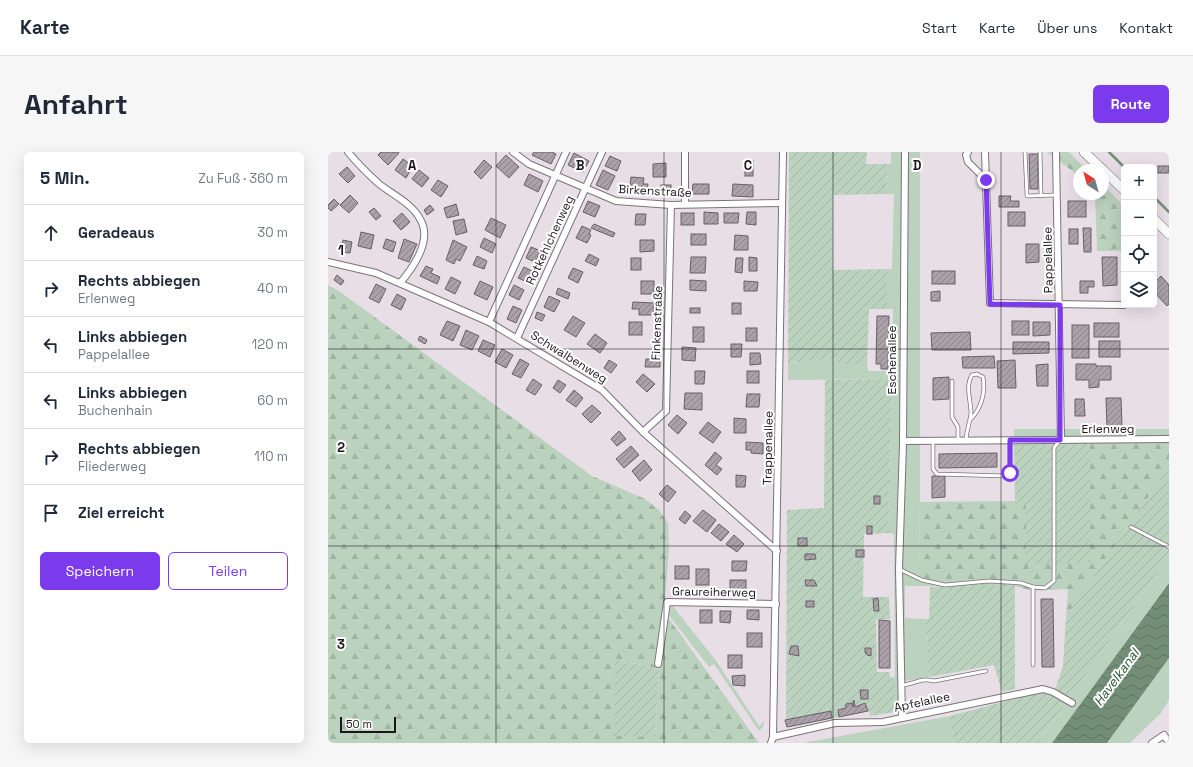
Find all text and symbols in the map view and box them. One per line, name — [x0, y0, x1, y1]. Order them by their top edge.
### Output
text: Karte — [20, 15, 70, 40]
text: Start — [922, 19, 957, 37]
text: Karte — [979, 19, 1015, 37]
text: Über uns — [1037, 19, 1097, 37]
text: Kontakt — [1119, 19, 1173, 37]
button: Route — [1093, 85, 1169, 123]
text: Anfahrt — [24, 86, 128, 122]
text: A — [408, 157, 417, 174]
text: B — [576, 157, 585, 174]
text: C — [744, 157, 752, 174]
text: D — [913, 157, 922, 174]
north arrow — [1073, 164, 1109, 200]
map controls — [1121, 164, 1157, 308]
button: + — [1121, 164, 1157, 200]
text: 5 Min. — [40, 167, 90, 189]
text: Zu Fuß · 360 m — [198, 170, 288, 187]
route end — [977, 171, 995, 189]
street label: Birkenstraße — [618, 181, 692, 201]
street label: Rotkehlchenweg — [522, 193, 578, 287]
button: − — [1121, 200, 1157, 236]
icon: ahead — [40, 222, 62, 244]
text: Geradeaus — [78, 223, 155, 242]
text: 30 m — [257, 224, 288, 241]
street label: Pappelallee — [1039, 227, 1057, 293]
button: locate — [1121, 236, 1157, 272]
text: 1 — [338, 242, 344, 259]
text: Rechts abbiegen — [78, 271, 200, 290]
button: layers — [1121, 272, 1157, 308]
icon: right — [40, 278, 62, 300]
text: 40 m — [257, 280, 288, 297]
street label: Finkenstraße — [648, 285, 666, 361]
text: Erlenweg — [78, 290, 135, 307]
street label: Eschenallee — [884, 325, 900, 395]
text: Links abbiegen — [78, 327, 187, 346]
street label: Schwalbenweg — [528, 327, 610, 387]
icon: left — [40, 334, 62, 356]
text: 120 m — [252, 336, 288, 353]
text: Pappelallee — [78, 346, 150, 363]
text: Links abbiegen — [78, 383, 187, 402]
icon: left — [40, 390, 62, 412]
text: 60 m — [257, 392, 288, 409]
text: Buchenhain — [78, 402, 153, 419]
street label: Trappenallee — [759, 411, 777, 485]
street label: Erlenweg — [1082, 421, 1134, 437]
text: Rechts abbiegen — [78, 439, 200, 458]
text: 2 — [337, 439, 345, 456]
icon: right — [40, 446, 62, 468]
text: 110 m — [254, 448, 288, 465]
text: Fliederweg — [78, 458, 146, 475]
route start — [1001, 464, 1019, 482]
icon: arrive — [40, 502, 62, 524]
text: Ziel erreicht — [78, 503, 165, 522]
button: Speichern — [40, 552, 160, 590]
button: Teilen — [168, 552, 288, 590]
street label: Graureiherweg — [672, 583, 756, 601]
text: 3 — [337, 636, 345, 653]
water label: Havelkanal — [1090, 644, 1144, 709]
street label: Apfelallee — [892, 688, 952, 716]
scale bar — [340, 715, 396, 734]
text: 50 m — [346, 717, 372, 731]

